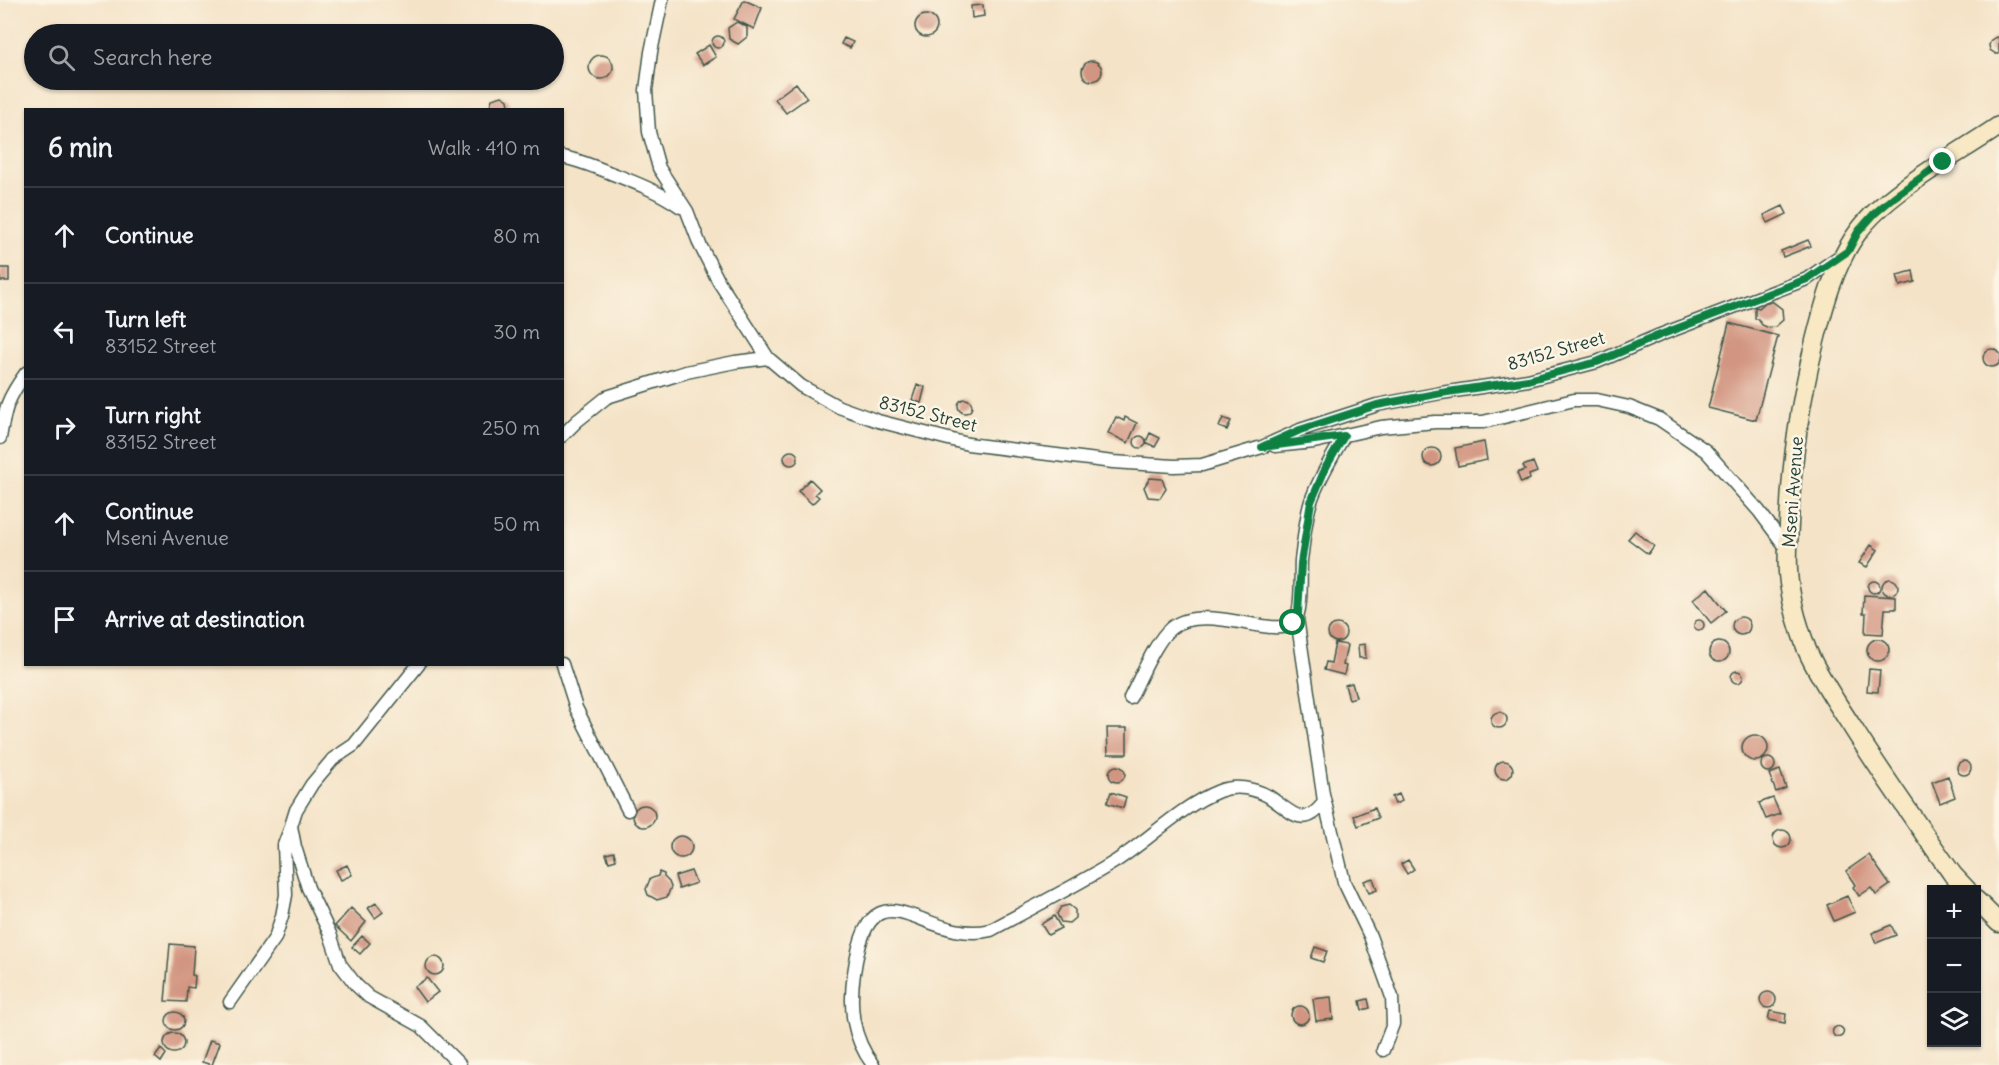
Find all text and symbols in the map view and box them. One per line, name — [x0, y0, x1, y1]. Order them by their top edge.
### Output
search box — [24, 24, 564, 90]
icon: search — [45, 41, 78, 74]
text: Search here — [93, 43, 212, 71]
text: 6 min — [48, 131, 113, 164]
text: Walk · 410 m — [428, 135, 540, 160]
route end — [1929, 148, 1955, 174]
icon: ahead — [48, 219, 81, 252]
text: Continue — [105, 221, 194, 249]
text: 80 m — [493, 223, 540, 248]
text: Turn left — [105, 305, 186, 333]
icon: left — [48, 315, 81, 348]
text: 30 m — [493, 319, 540, 344]
street label: 83152 Street — [1505, 326, 1607, 375]
text: 83152 Street — [105, 333, 216, 358]
street label: 83152 Street — [877, 390, 979, 437]
text: Turn right — [105, 401, 201, 429]
icon: right — [48, 411, 81, 444]
text: 250 m — [482, 415, 540, 440]
text: 83152 Street — [105, 429, 216, 454]
street label: Mseni Avenue — [1777, 436, 1808, 548]
text: Continue — [105, 497, 194, 525]
icon: ahead — [48, 507, 81, 540]
text: 50 m — [493, 511, 540, 536]
text: Mseni Avenue — [105, 525, 229, 550]
icon: arrive — [48, 603, 81, 636]
text: Arrive at destination — [105, 605, 305, 633]
route start — [1279, 609, 1305, 635]
map controls — [1927, 885, 1981, 1047]
button: + — [1927, 885, 1981, 939]
button: − — [1927, 939, 1981, 993]
button: layers — [1927, 993, 1981, 1047]

